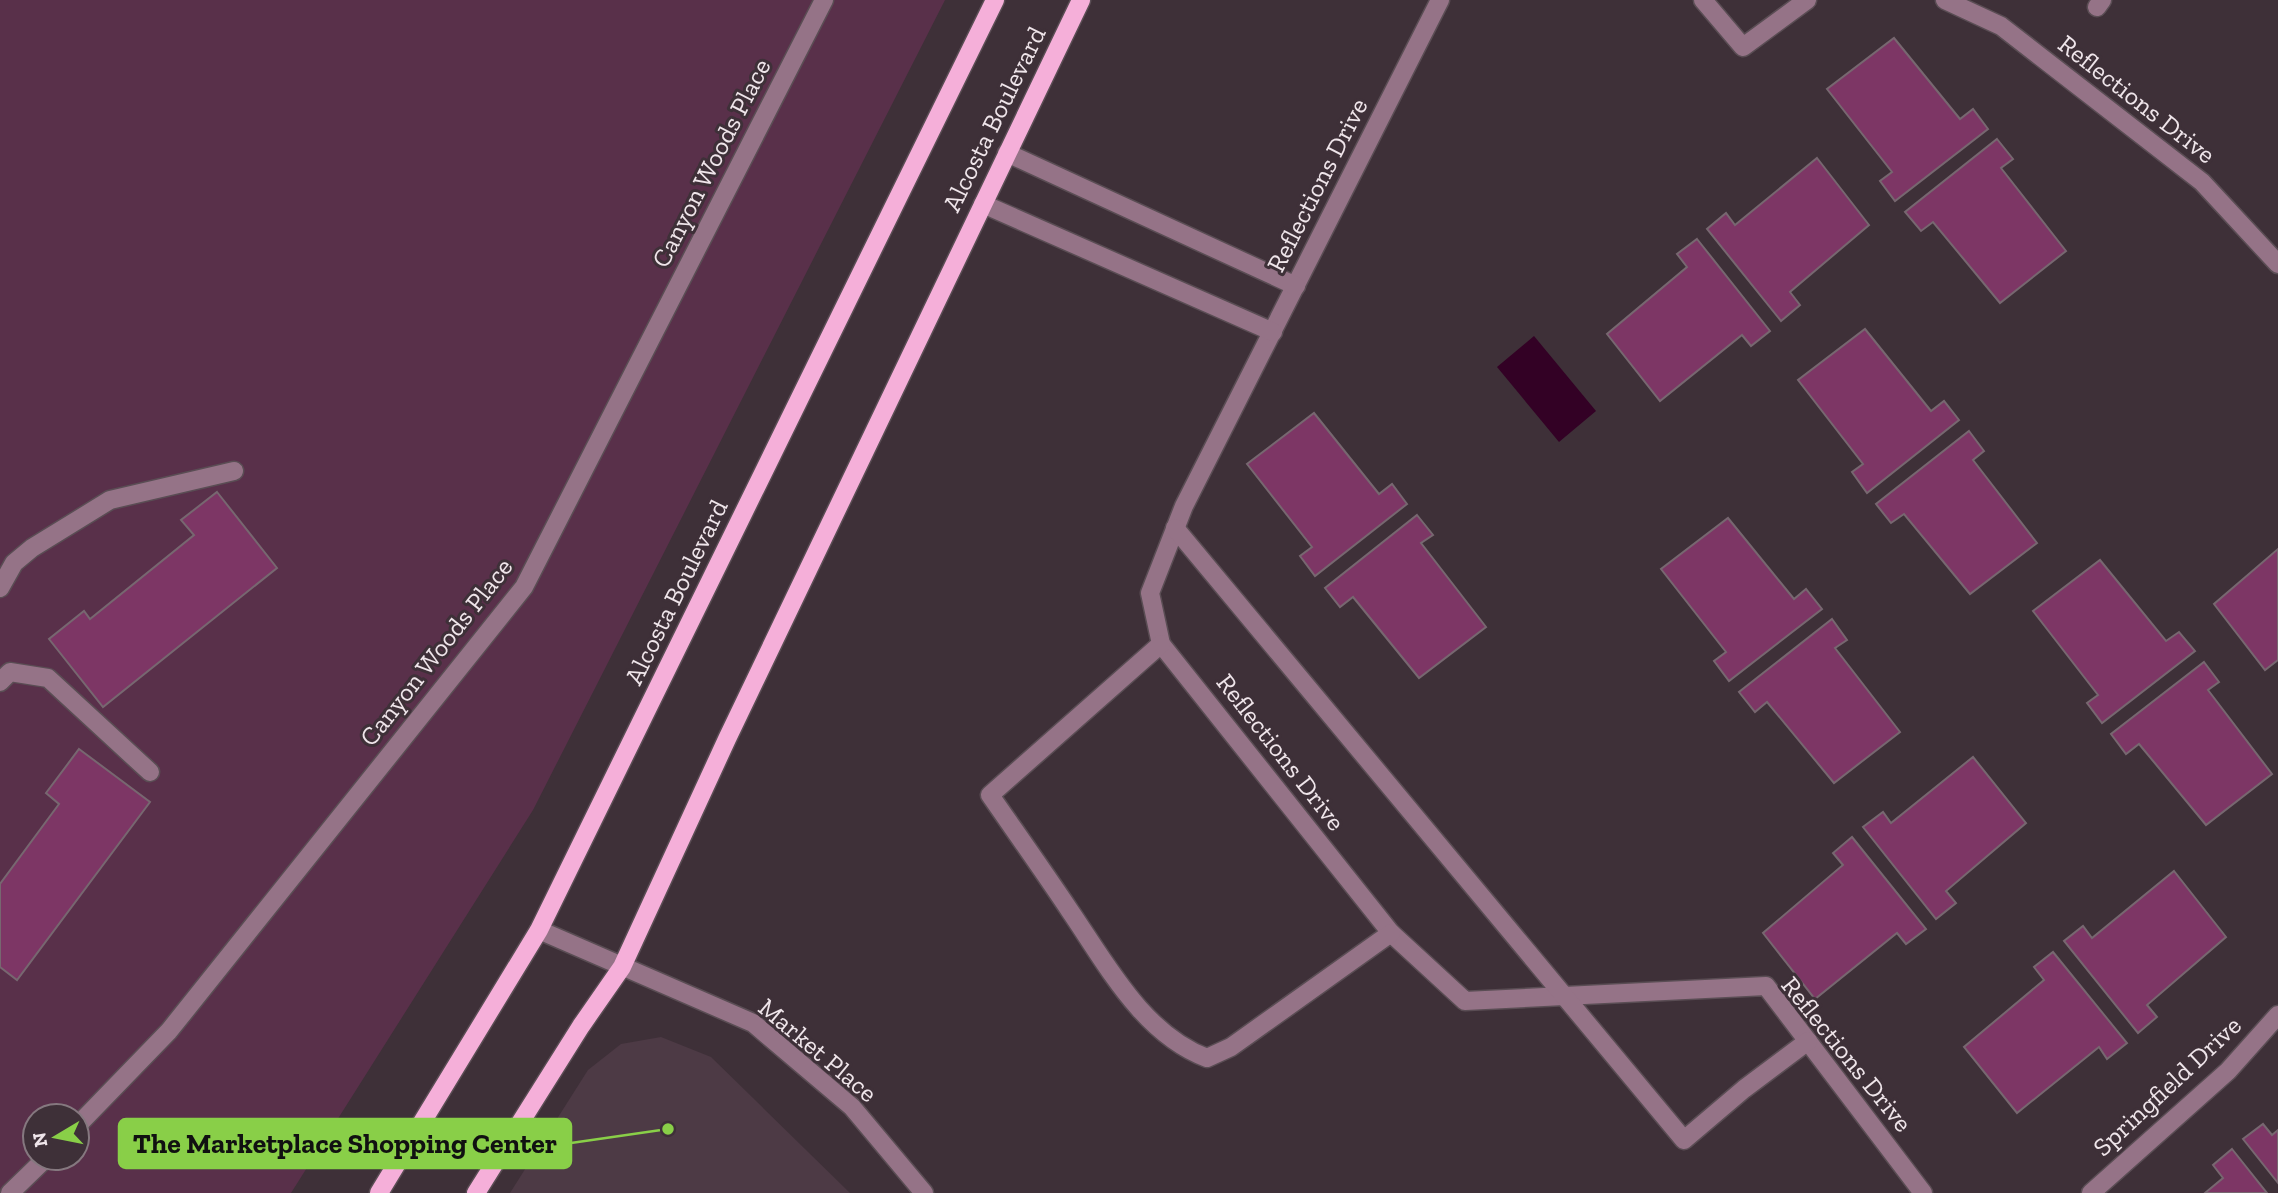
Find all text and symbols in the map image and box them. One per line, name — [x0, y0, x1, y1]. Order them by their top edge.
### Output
street label: Alcosta Boulevard — [935, 21, 1053, 217]
street label: Reflections Drive — [2052, 28, 2222, 170]
street label: Canyon Woods Place — [645, 53, 777, 273]
street label: Reflections Drive — [1259, 93, 1375, 277]
street label: Alcosta Boulevard — [617, 494, 735, 690]
street label: Canyon Woods Place — [353, 552, 519, 752]
street label: Reflections Drive — [1210, 667, 1352, 837]
street label: Reflections Drive — [1775, 970, 1919, 1138]
street label: Market Place — [752, 991, 884, 1109]
street label: Springfield Drive — [2086, 1009, 2248, 1163]
north arrow — [21, 1102, 91, 1172]
callout: The Marketplace Shopping Center — [119, 1119, 571, 1168]
text: The Marketplace Shopping Center — [133, 1127, 557, 1160]
text: N — [27, 1131, 52, 1149]

